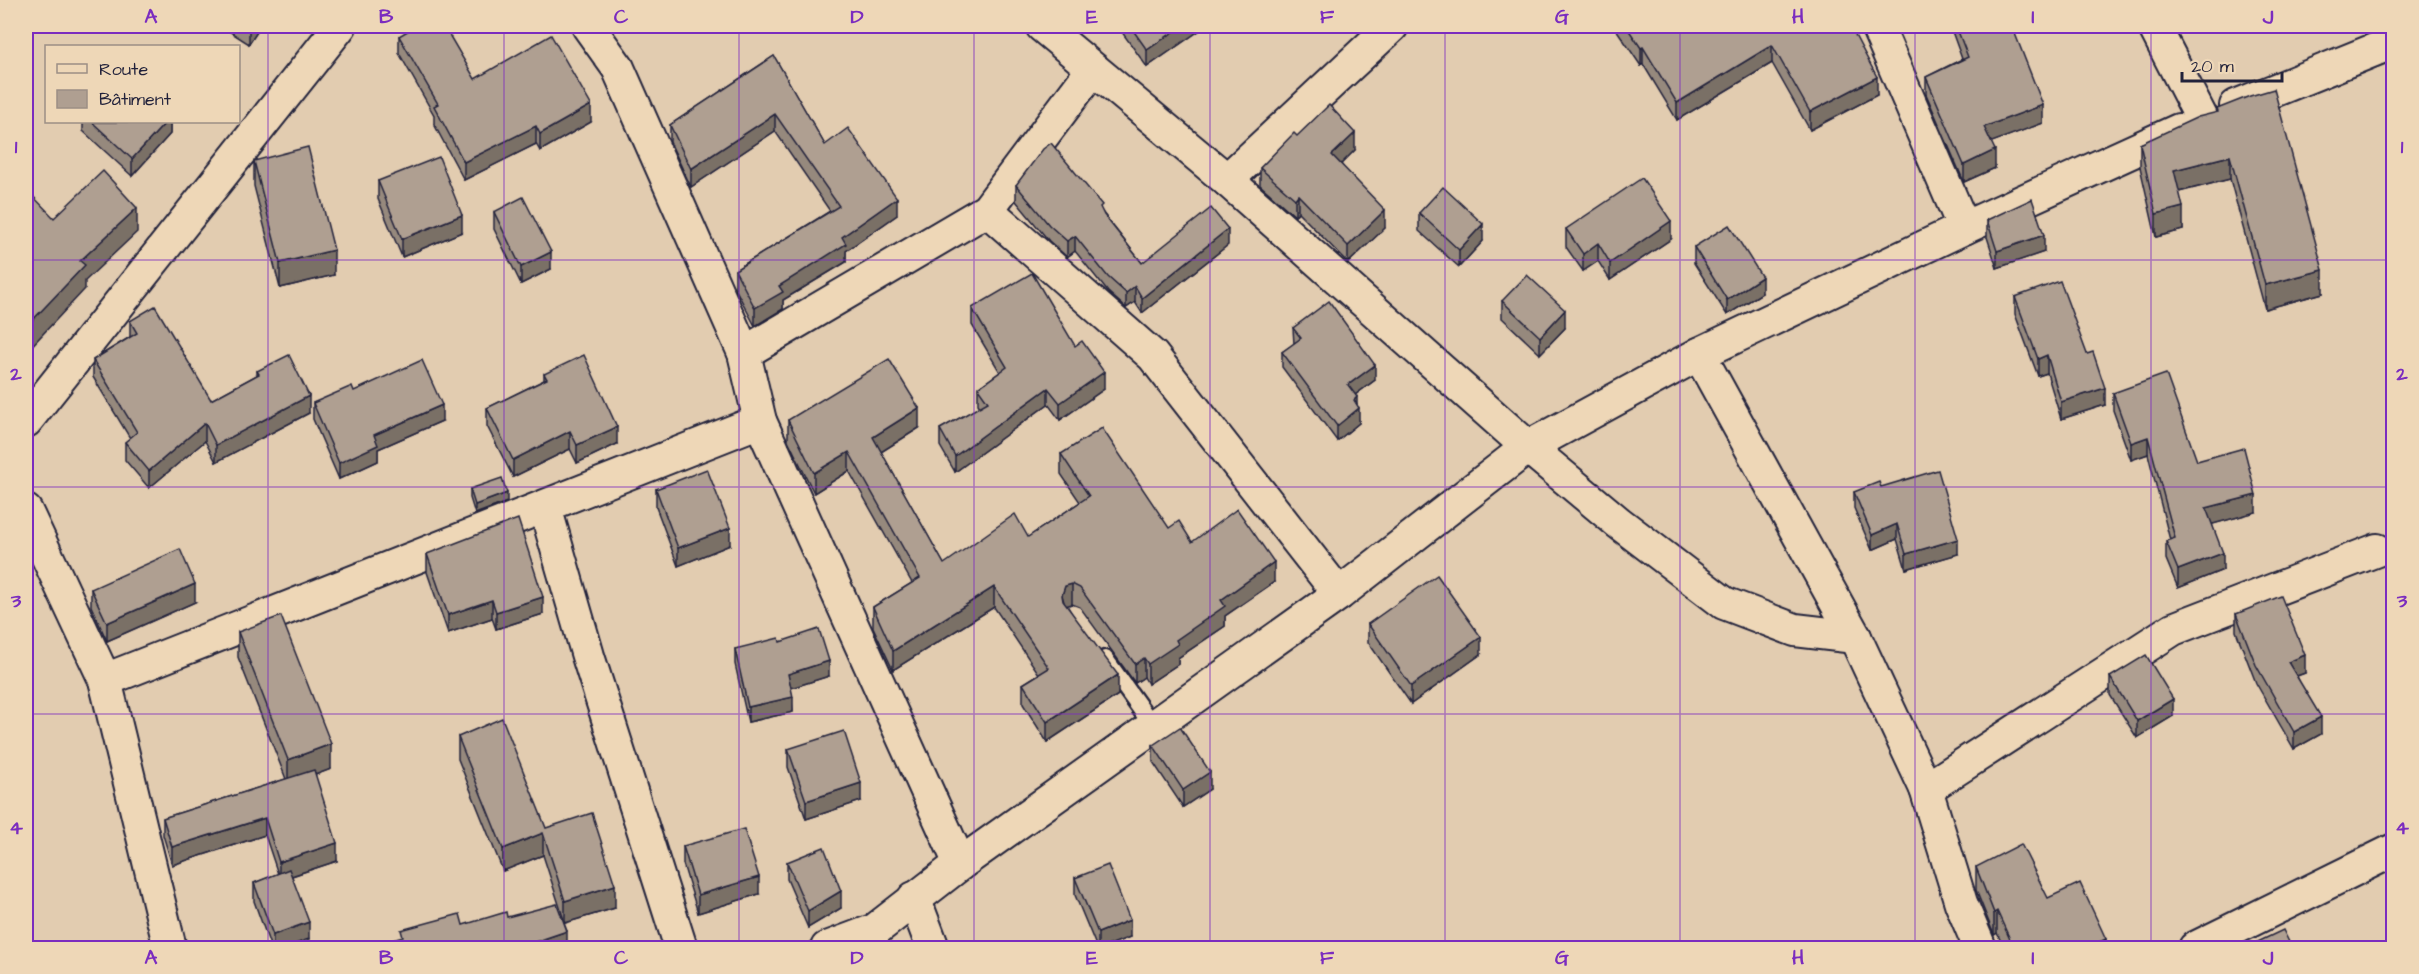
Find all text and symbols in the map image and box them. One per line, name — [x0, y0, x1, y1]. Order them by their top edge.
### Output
text: A — [145, 3, 158, 31]
text: B — [379, 3, 394, 31]
text: C — [614, 3, 629, 31]
text: D — [851, 3, 864, 31]
text: E — [1086, 3, 1098, 31]
text: F — [1320, 3, 1335, 31]
text: G — [1555, 3, 1569, 31]
text: H — [1792, 3, 1804, 31]
text: I — [2031, 3, 2035, 31]
text: J — [2262, 3, 2274, 31]
legend — [45, 45, 240, 123]
scale bar — [2182, 45, 2282, 83]
text: 20 m — [2191, 54, 2234, 79]
text: Route — [99, 57, 148, 82]
text: Bâtiment — [99, 87, 172, 112]
text: 1 — [15, 133, 18, 161]
text: 1 — [2401, 133, 2404, 161]
text: 2 — [9, 360, 22, 388]
text: 2 — [2395, 360, 2408, 388]
text: 3 — [10, 587, 22, 615]
text: 3 — [2396, 587, 2408, 615]
text: 4 — [9, 814, 23, 842]
text: 4 — [2395, 814, 2409, 842]
text: A — [145, 944, 158, 972]
text: B — [379, 944, 394, 972]
text: C — [614, 944, 629, 972]
text: D — [851, 944, 864, 972]
text: E — [1086, 944, 1098, 972]
text: F — [1320, 944, 1335, 972]
text: G — [1555, 944, 1569, 972]
text: H — [1792, 944, 1804, 972]
text: I — [2031, 944, 2035, 972]
text: J — [2262, 944, 2274, 972]

